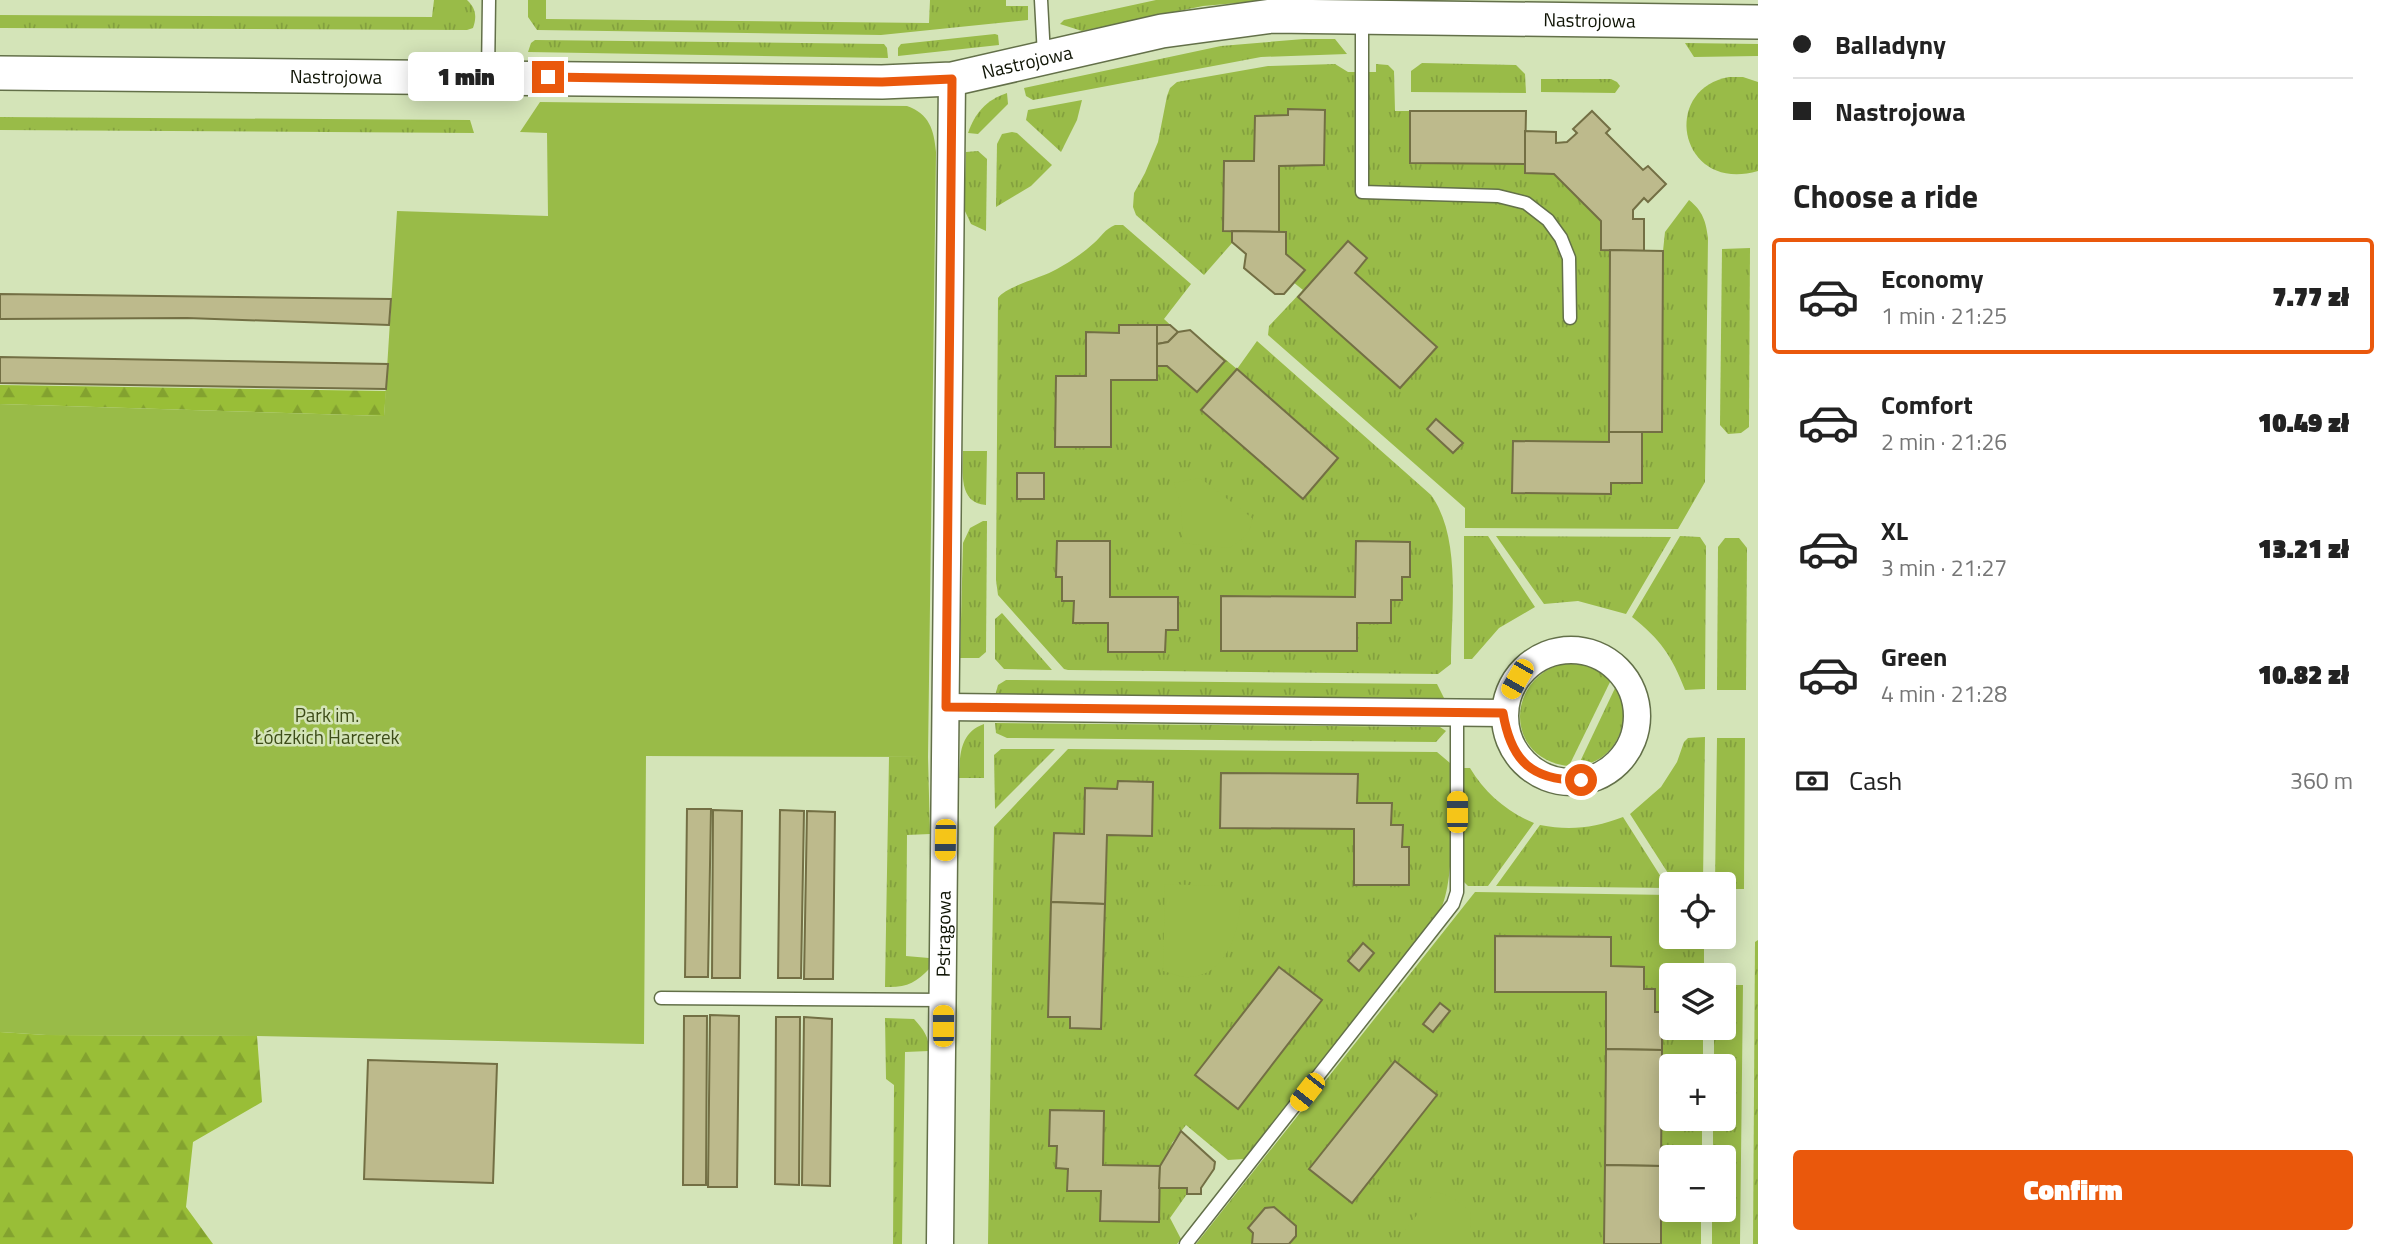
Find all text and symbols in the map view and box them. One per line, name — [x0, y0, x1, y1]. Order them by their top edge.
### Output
street label: Nastrojowa — [1543, 4, 1636, 34]
text: Balladyny — [1835, 25, 1946, 64]
street label: Nastrojowa — [979, 37, 1076, 86]
callout: 1 min — [408, 52, 524, 102]
text: 1 min — [437, 59, 495, 94]
street label: Nastrojowa — [290, 61, 383, 91]
route end — [532, 61, 564, 93]
text: Nastrojowa — [1835, 92, 1965, 131]
text: Choose a ride — [1793, 172, 1978, 220]
text: Economy — [1881, 259, 1983, 298]
icon: car — [1797, 265, 1860, 328]
text: 7.77 zł — [2272, 277, 2349, 316]
text: 1 min · 21:25 — [1881, 298, 2007, 333]
text: Comfort — [1881, 385, 1973, 424]
icon: car — [1797, 391, 1860, 454]
text: 10.49 zł — [2258, 403, 2349, 442]
text: 2 min · 21:26 — [1881, 424, 2007, 459]
text: XL — [1881, 511, 1908, 550]
icon: car — [1797, 517, 1860, 580]
text: 13.21 zł — [2258, 529, 2349, 568]
text: 3 min · 21:27 — [1881, 550, 2007, 585]
text: Green — [1881, 637, 1947, 676]
icon: car — [1797, 643, 1860, 706]
text: 10.82 zł — [2258, 655, 2349, 694]
car — [1498, 656, 1537, 702]
text: 4 min · 21:28 — [1881, 676, 2007, 711]
park label: Park im. Łódzkich Harcerek — [253, 700, 400, 751]
text: Cash — [1849, 761, 1902, 800]
icon: cash — [1793, 762, 1831, 800]
text: 360 m — [2290, 763, 2353, 798]
route start — [1565, 764, 1597, 796]
car — [1447, 791, 1468, 833]
car — [935, 819, 956, 861]
map controls — [1659, 872, 1736, 1222]
button: locate — [1659, 872, 1736, 949]
street label: Pstrągowa — [928, 890, 958, 977]
button: layers — [1659, 963, 1736, 1040]
car — [933, 1005, 954, 1047]
button: + — [1659, 1054, 1736, 1131]
car — [1286, 1069, 1329, 1115]
button: − — [1659, 1145, 1736, 1222]
button: Confirm — [1793, 1150, 2353, 1230]

